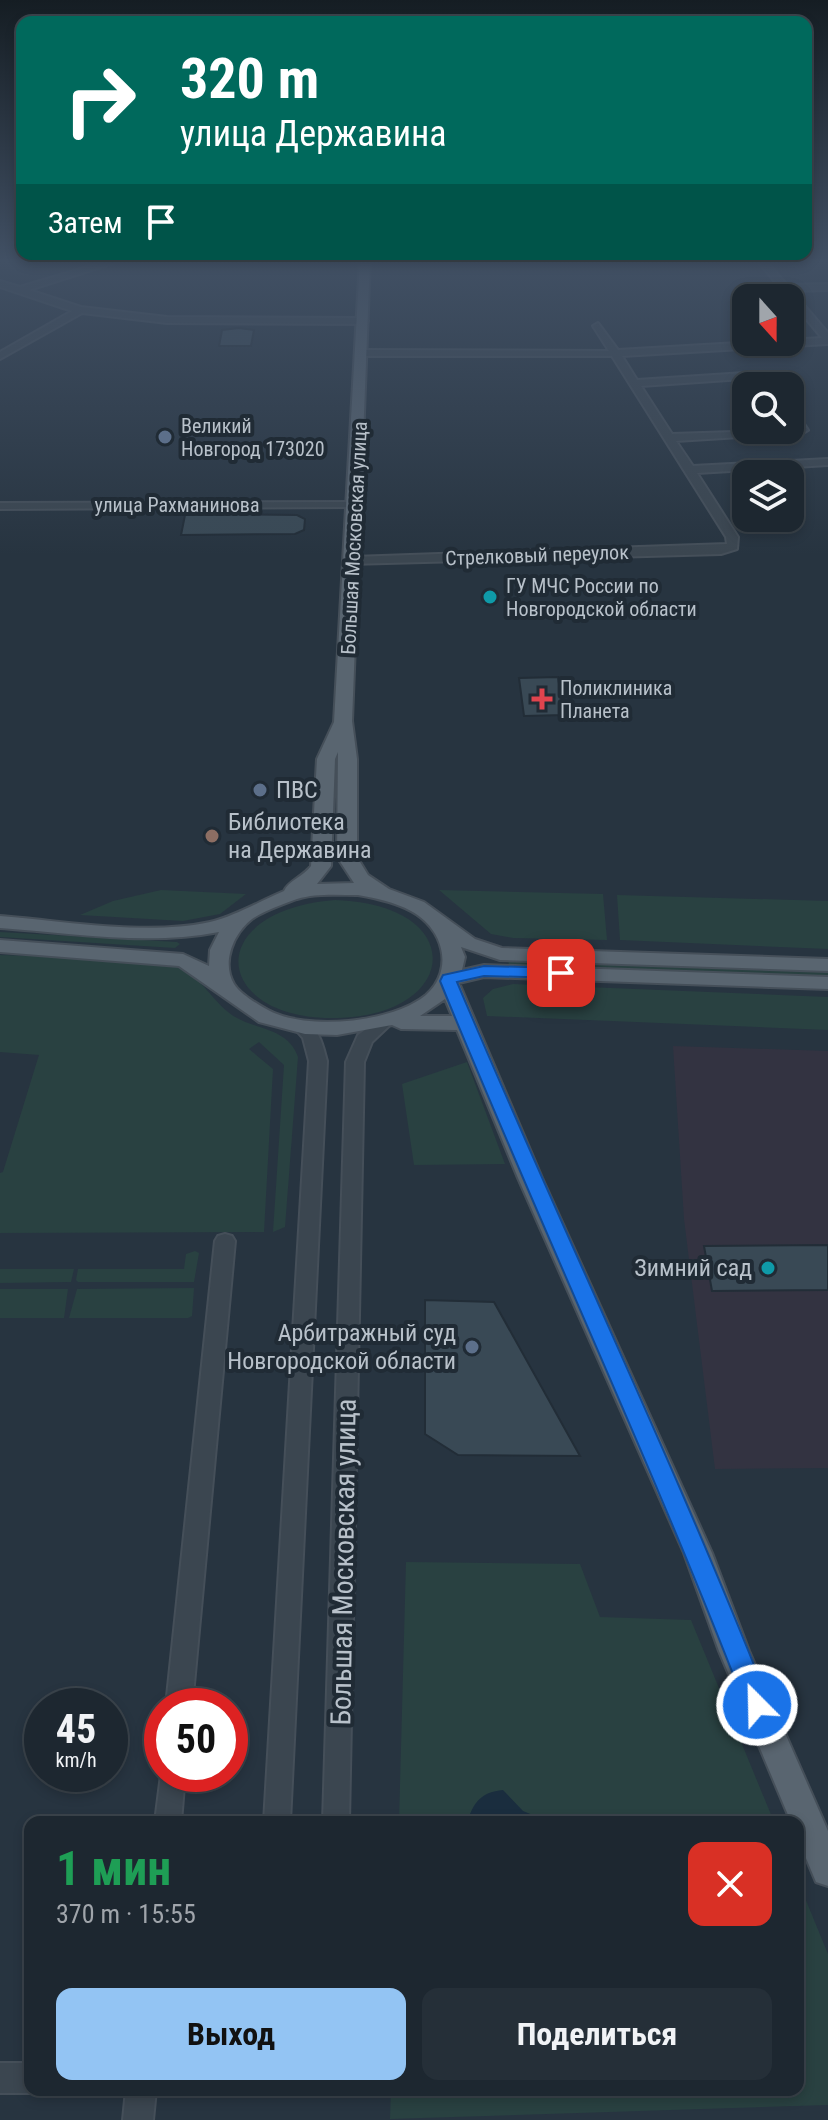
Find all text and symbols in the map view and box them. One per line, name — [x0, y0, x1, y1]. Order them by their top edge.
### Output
text: 320 m — [180, 46, 319, 112]
icon: right — [48, 48, 152, 152]
text: улица Державина — [180, 113, 447, 155]
icon: arrive — [139, 200, 183, 244]
text: Затем — [48, 205, 123, 240]
north arrow — [732, 284, 804, 356]
map controls — [732, 284, 804, 532]
button: search — [732, 372, 804, 444]
place label: Великий Новгород 173020 — [181, 414, 325, 461]
street label: Большая Московская улица — [336, 421, 372, 655]
marker: Великий Новгород 173020 — [156, 428, 174, 446]
button: layers — [732, 460, 804, 532]
street label: улица Рахманинова — [94, 493, 260, 517]
street label: Стрелковый переулок — [445, 540, 630, 570]
place label: ГУ МЧС России по Новгородской области — [506, 574, 697, 621]
marker: ГУ МЧС России по Новгородской области — [481, 588, 499, 606]
place label: Поликлиника Планета — [560, 676, 672, 723]
marker: Поликлиника Планета — [531, 688, 553, 710]
place label: ПВС — [276, 776, 318, 804]
marker: ПВС — [251, 781, 269, 799]
place label: Библиотека на Державина — [228, 808, 371, 864]
marker: Библиотека на Державина — [203, 827, 221, 845]
pin — [527, 939, 595, 1007]
icon: arrive — [539, 951, 583, 995]
place label: Зимний сад — [634, 1254, 752, 1282]
marker: Зимний сад — [759, 1259, 777, 1277]
place label: Арбитражный суд Новгородской области — [227, 1319, 456, 1375]
marker: Арбитражный суд Новгородской области — [463, 1338, 481, 1356]
street label: Большая Московская улица — [324, 1398, 363, 1726]
position arrow — [715, 1663, 799, 1747]
speed limit sign: 50 — [144, 1688, 248, 1792]
text: 45 — [56, 1706, 96, 1753]
text: km/h — [55, 1748, 97, 1772]
text: 1 мин — [56, 1840, 171, 1897]
button: close — [688, 1842, 772, 1926]
text: 370 m · 15:55 — [56, 1899, 196, 1929]
button: Выход — [56, 1988, 406, 2080]
button: Поделиться — [422, 1988, 772, 2080]

